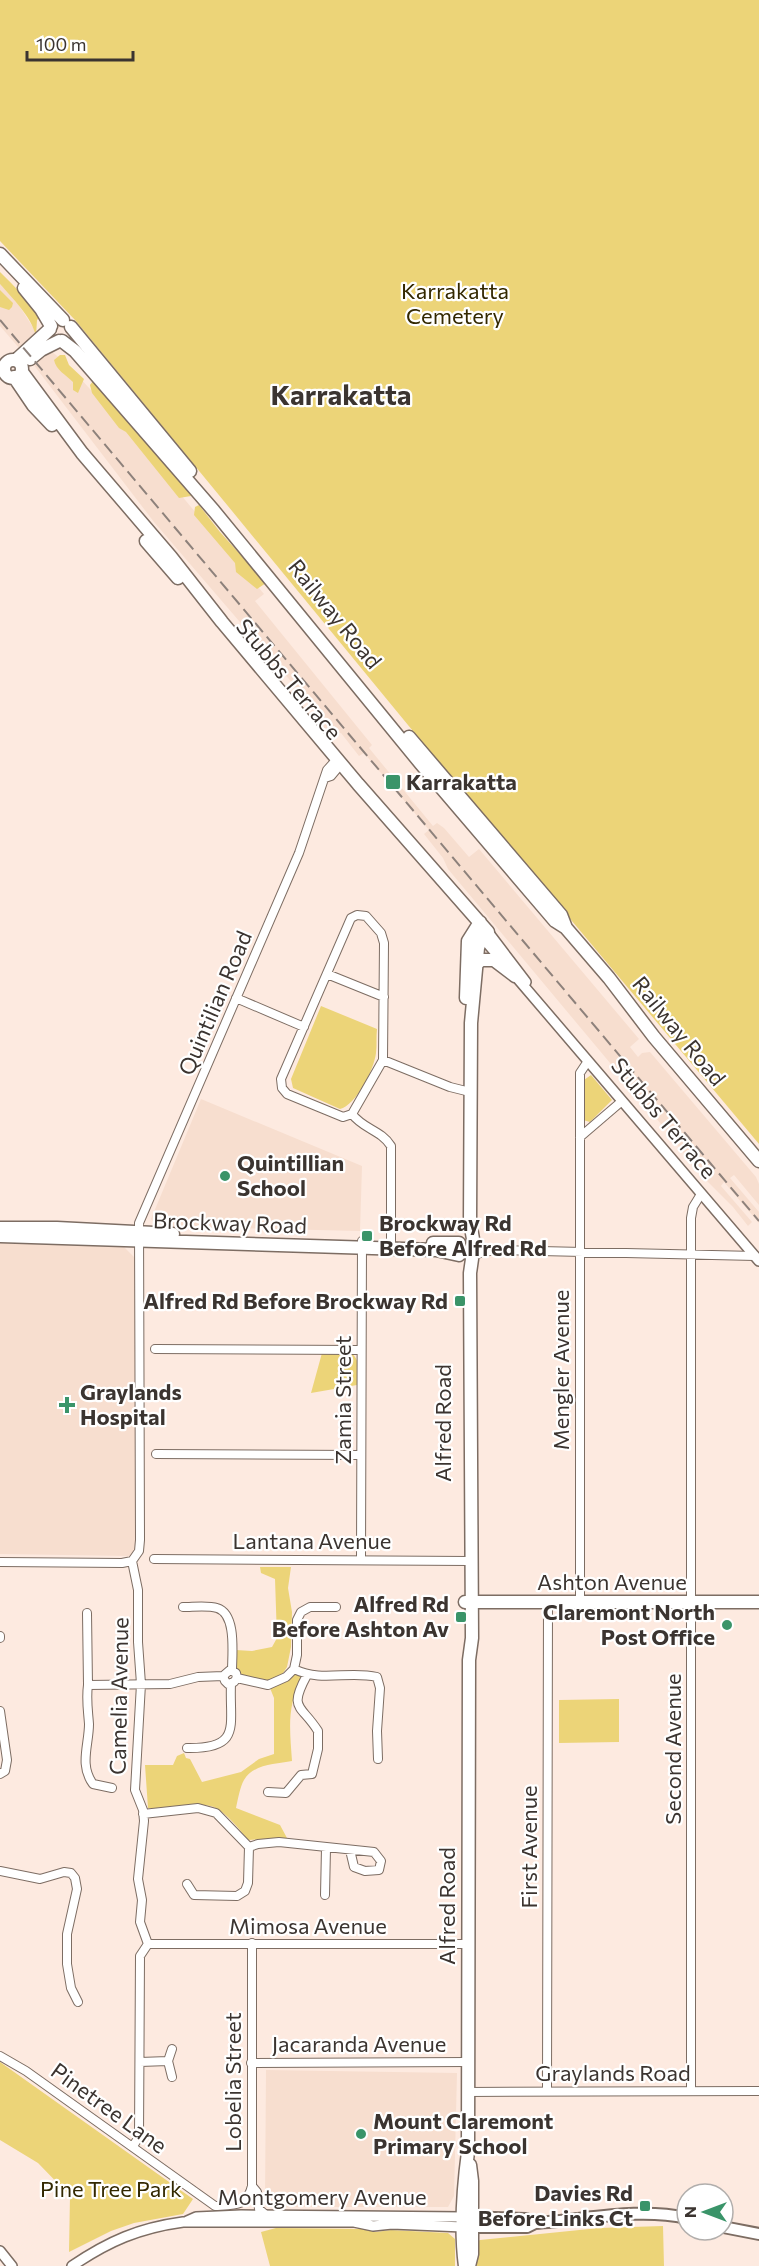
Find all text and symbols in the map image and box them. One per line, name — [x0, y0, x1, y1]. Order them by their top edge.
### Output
scale bar — [27, 24, 134, 62]
text: 100 m — [36, 33, 86, 55]
park label: Karrakatta Cemetery — [401, 277, 509, 329]
district label: Karrakatta — [270, 377, 412, 411]
street label: Railway Road — [283, 553, 388, 674]
street label: Stubbs Terrace — [231, 613, 348, 745]
place label: Karrakatta — [406, 768, 517, 795]
marker: Karrakatta — [384, 773, 402, 791]
street label: Quintilian Road — [172, 927, 257, 1079]
street label: Railway Road — [627, 970, 732, 1091]
street label: Stubbs Terrace — [606, 1052, 723, 1184]
place label: Quintillian School — [237, 1149, 344, 1201]
marker: Quintillian School — [218, 1169, 232, 1183]
street label: Brockway Road — [152, 1206, 308, 1239]
place label: Brockway Rd Before Alfred Rd — [379, 1209, 547, 1261]
marker: Brockway Rd Before Alfred Rd — [360, 1229, 374, 1243]
place label: Alfred Rd Before Brockway Rd — [143, 1287, 448, 1314]
street label: Mengler Avenue — [547, 1290, 574, 1450]
marker: Alfred Rd Before Brockway Rd — [453, 1294, 467, 1308]
street label: Zamia Street — [329, 1335, 356, 1465]
street label: Alfred Road — [429, 1364, 456, 1482]
place label: Graylands Hospital — [80, 1378, 182, 1430]
marker: Graylands Hospital — [58, 1396, 76, 1414]
street label: Lantana Avenue — [233, 1527, 391, 1554]
street label: Ashton Avenue — [537, 1568, 687, 1595]
place label: Alfred Rd Before Ashton Av — [272, 1590, 449, 1642]
place label: Claremont North Post Office — [543, 1598, 715, 1650]
marker: Alfred Rd Before Ashton Av — [454, 1610, 468, 1624]
street label: Camelia Avenue — [104, 1617, 133, 1775]
marker: Claremont North Post Office — [720, 1618, 734, 1632]
street label: Second Avenue — [659, 1673, 686, 1825]
street label: First Avenue — [515, 1785, 542, 1909]
street label: Alfred Road — [433, 1847, 460, 1965]
street label: Mimosa Avenue — [229, 1912, 387, 1939]
street label: Lobelia Street — [219, 2012, 246, 2152]
street label: Jacaranda Avenue — [272, 2030, 446, 2057]
street label: Pinetree Lane — [46, 2057, 173, 2159]
street label: Graylands Road — [535, 2059, 691, 2086]
place label: Mount Claremont Primary School — [373, 2107, 553, 2159]
marker: Mount Claremont Primary School — [354, 2127, 368, 2141]
park label: Pine Tree Park — [40, 2175, 182, 2202]
place label: Davies Rd Before Links Ct — [478, 2179, 633, 2231]
north arrow — [675, 2182, 735, 2242]
street label: Montgomery Avenue — [217, 2183, 427, 2210]
marker: Davies Rd Before Links Ct — [638, 2199, 652, 2213]
text: N — [680, 2206, 699, 2218]

